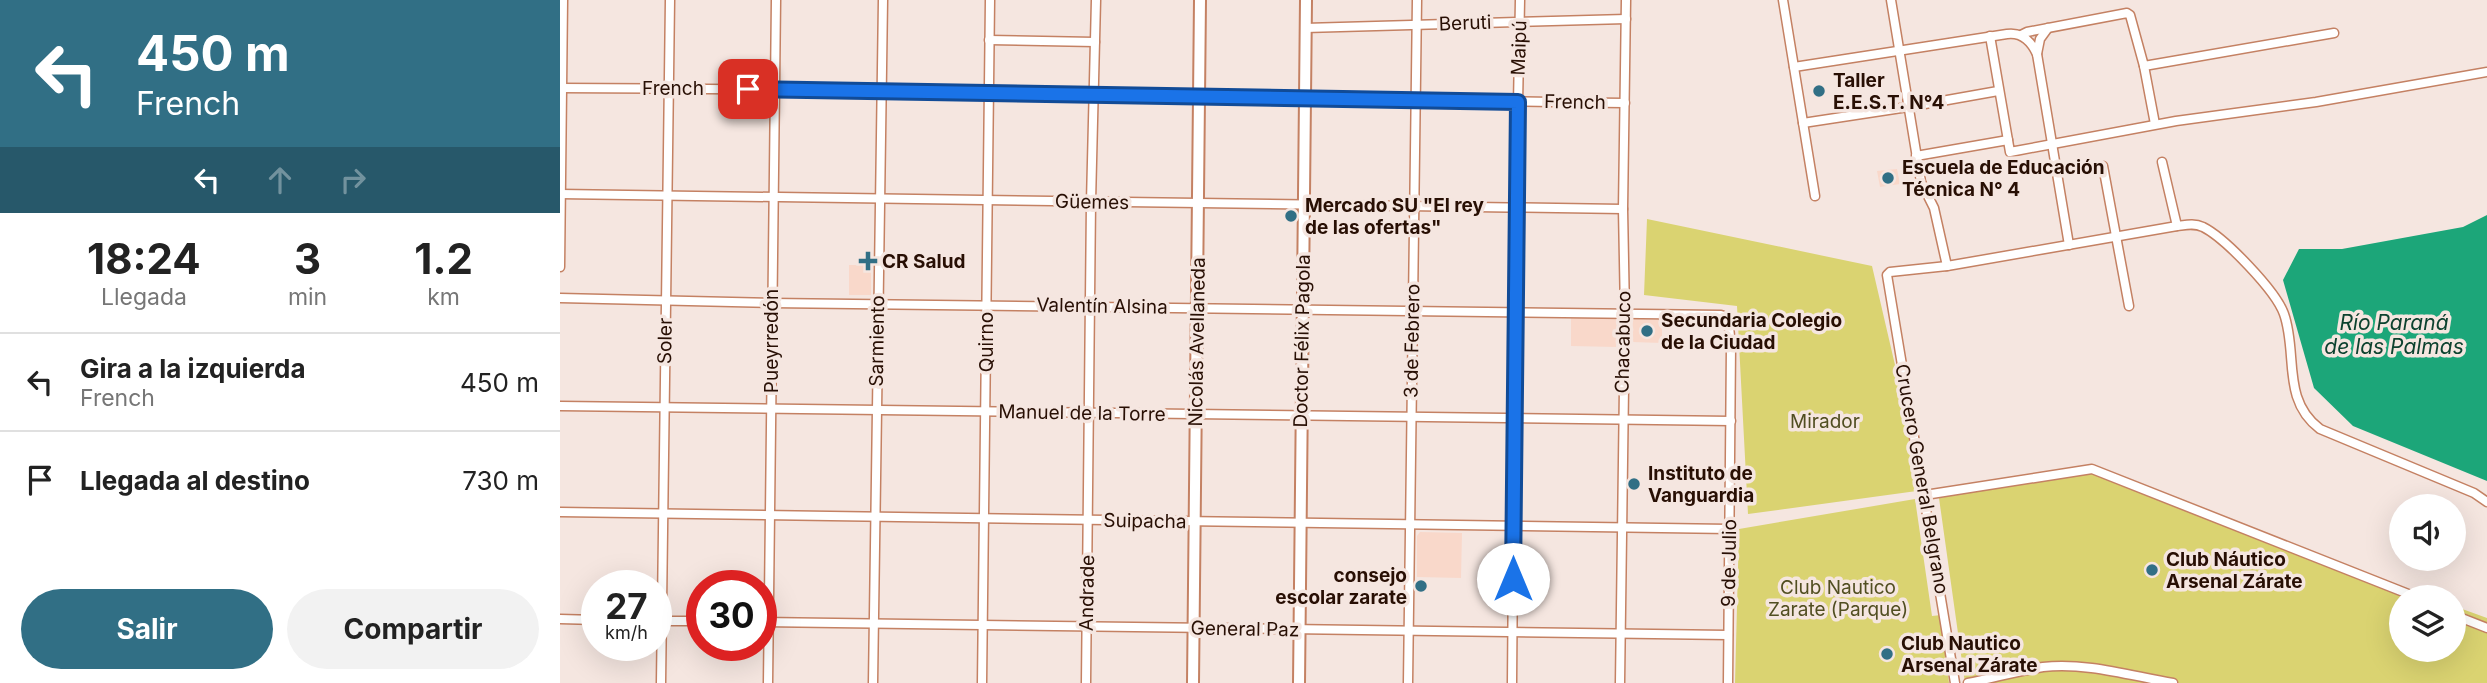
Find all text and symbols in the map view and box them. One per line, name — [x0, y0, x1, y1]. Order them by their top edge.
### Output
street label: Beruti — [1438, 11, 1492, 35]
street label: Maipú — [1507, 20, 1531, 76]
text: 450 m — [136, 24, 290, 83]
icon: left — [21, 28, 112, 119]
pin — [718, 59, 778, 119]
place label: Taller E.E.S.T. N°4 — [1833, 69, 1944, 114]
icon: arrive — [729, 70, 767, 108]
street label: French — [642, 77, 704, 100]
marker: Taller E.E.S.T. N°4 — [1811, 83, 1827, 99]
text: French — [136, 84, 240, 123]
street label: French — [1544, 90, 1606, 114]
place label: Escuela de Educación Técnica N° 4 — [1902, 156, 2105, 201]
icon: left — [188, 161, 226, 199]
icon: ahead — [261, 161, 299, 199]
icon: right — [334, 161, 372, 199]
marker: Escuela de Educación Técnica N° 4 — [1880, 170, 1896, 186]
street label: Güemes — [1055, 190, 1129, 214]
place label: Mercado SU "El rey de las ofertas" — [1305, 194, 1485, 239]
marker: Mercado SU "El rey de las ofertas" — [1283, 208, 1299, 224]
text: 18:24 — [87, 233, 201, 284]
text: 3 — [294, 233, 321, 284]
text: 1.2 — [414, 233, 473, 284]
place label: CR Salud — [882, 250, 965, 273]
marker: CR Salud — [860, 253, 876, 269]
street label: Doctor Félix Pagola — [1289, 254, 1315, 428]
street label: Nicolás Avellaneda — [1184, 257, 1210, 427]
text: Llegada — [101, 283, 187, 311]
text: min — [288, 283, 327, 311]
text: km — [427, 283, 460, 311]
street label: 3 de Febrero — [1400, 284, 1424, 398]
street label: Pueyrredón — [760, 289, 783, 393]
street label: Chacabuco — [1611, 291, 1635, 393]
street label: Valentín Alsina — [1036, 293, 1168, 319]
street label: Sarmiento — [865, 295, 889, 387]
place label: Secundaria Colegio de la Ciudad — [1661, 309, 1842, 354]
water label: Río Paraná de las Palmas — [2324, 310, 2464, 359]
street label: Quirno — [975, 312, 998, 372]
street label: Soler — [653, 318, 677, 364]
marker: Secundaria Colegio de la Ciudad — [1639, 323, 1655, 339]
text: Gira a la izquierda — [80, 353, 306, 384]
street label: Crucero General Belgrano — [1890, 362, 1954, 596]
icon: left — [21, 363, 59, 401]
text: 450 m — [460, 367, 539, 398]
text: French — [80, 384, 155, 412]
street label: Manuel de la Torre — [998, 400, 1166, 426]
park label: Mirador — [1790, 410, 1860, 433]
icon: arrive — [21, 461, 59, 499]
place label: Instituto de Vanguardia — [1648, 462, 1754, 507]
text: Llegada al destino — [80, 465, 310, 496]
text: 730 m — [462, 465, 539, 496]
marker: Instituto de Vanguardia — [1626, 476, 1642, 492]
map controls — [2389, 494, 2466, 662]
button: sound — [2389, 494, 2466, 571]
street label: Suipacha — [1103, 509, 1187, 533]
street label: 9 de Julio — [1717, 519, 1741, 607]
position arrow — [1476, 542, 1550, 616]
place label: Club Náutico Arsenal Zárate — [2166, 548, 2303, 593]
street label: Andrade — [1075, 555, 1099, 631]
marker: Club Náutico Arsenal Zárate — [2144, 562, 2160, 578]
place label: consejo escolar zarate — [1275, 564, 1407, 609]
speed limit sign: 30 — [686, 570, 777, 661]
park label: Club Nautico Zarate (Parque) — [1768, 576, 1908, 621]
marker: consejo escolar zarate — [1413, 578, 1429, 594]
text: 27 — [605, 585, 648, 627]
button: layers — [2389, 585, 2466, 662]
button: Salir — [21, 589, 273, 669]
button: Compartir — [287, 589, 539, 669]
street label: General Paz — [1190, 617, 1300, 641]
text: km/h — [605, 622, 648, 643]
place label: Club Nautico Arsenal Zárate — [1901, 632, 2038, 677]
marker: Club Nautico Arsenal Zárate — [1879, 646, 1895, 662]

